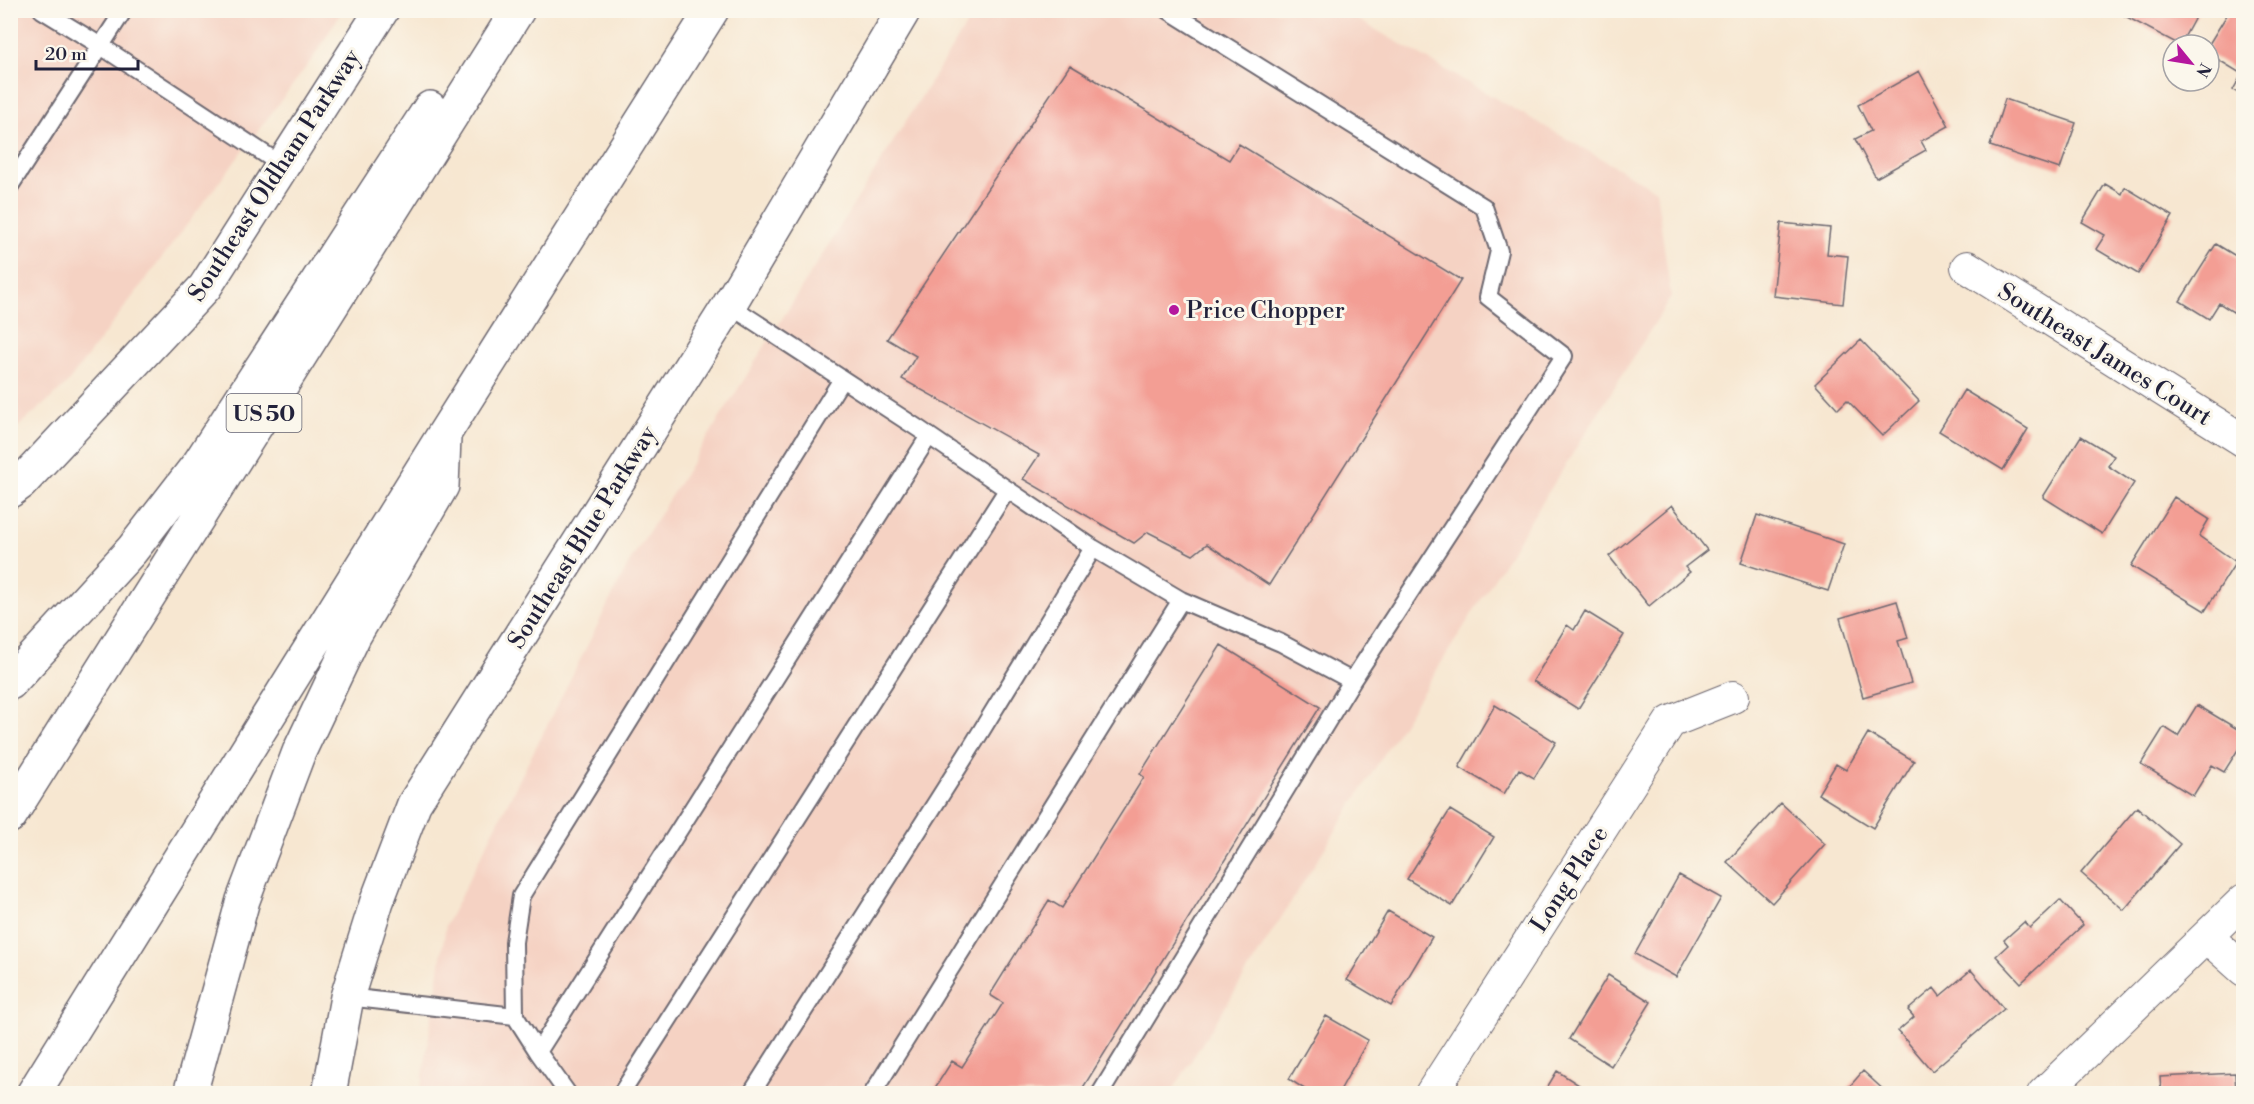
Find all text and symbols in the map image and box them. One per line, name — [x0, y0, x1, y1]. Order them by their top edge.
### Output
scale bar — [36, 33, 138, 71]
north arrow — [2161, 33, 2221, 93]
text: 20 m — [45, 43, 87, 66]
street label: Southeast Oldham Parkway — [182, 44, 368, 307]
text: N — [2191, 60, 2215, 81]
street label: Southeast James Court — [1992, 277, 2217, 433]
place label: Price Chopper — [1186, 296, 1345, 326]
marker: Price Chopper — [1167, 303, 1181, 317]
road number: US 50 — [226, 394, 302, 432]
street label: Southeast Blue Parkway — [502, 420, 664, 655]
street label: Long Place — [1524, 821, 1615, 938]

